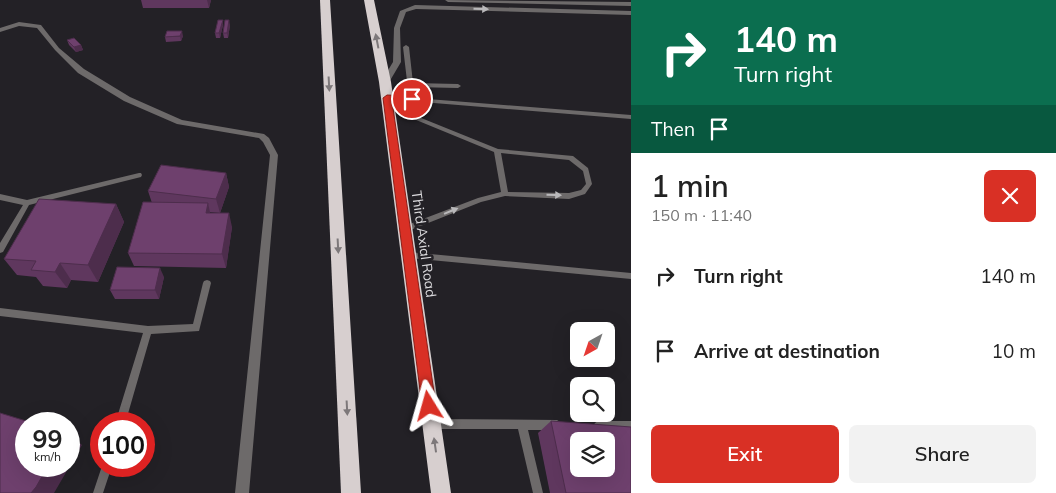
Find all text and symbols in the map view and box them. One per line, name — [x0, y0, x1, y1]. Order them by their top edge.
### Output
one-way arrow — [473, 6, 489, 14]
text: 140 m — [734, 17, 838, 61]
icon: right — [651, 20, 716, 85]
one-way arrow — [373, 33, 381, 49]
text: Turn right — [734, 60, 832, 88]
one-way arrow — [326, 76, 334, 92]
pin — [391, 78, 433, 120]
icon: arrive — [398, 85, 426, 113]
icon: arrive — [705, 115, 733, 143]
text: Then — [651, 117, 695, 141]
text: 1 min — [651, 167, 729, 205]
button: close — [984, 170, 1036, 222]
street label: Third Axial Road — [408, 189, 440, 299]
one-way arrow — [546, 191, 562, 199]
text: 150 m · 11:40 — [651, 205, 752, 225]
one-way arrow — [443, 207, 458, 214]
one-way arrow — [334, 238, 342, 254]
icon: right — [651, 262, 679, 290]
text: Turn right — [694, 264, 783, 288]
text: 140 m — [980, 264, 1036, 288]
north arrow — [570, 322, 615, 368]
map controls — [570, 322, 615, 477]
icon: arrive — [651, 337, 679, 365]
text: Arrive at destination — [694, 339, 880, 363]
text: 10 m — [992, 339, 1036, 363]
button: search — [570, 377, 615, 422]
position arrow — [402, 379, 454, 431]
one-way arrow — [343, 400, 351, 416]
speed limit sign: 100 — [90, 412, 155, 477]
text: 99 — [32, 423, 63, 454]
button: Exit — [651, 425, 839, 483]
button: Share — [849, 425, 1036, 483]
button: layers — [570, 432, 615, 477]
one-way arrow — [430, 436, 438, 452]
text: km/h — [34, 449, 61, 464]

